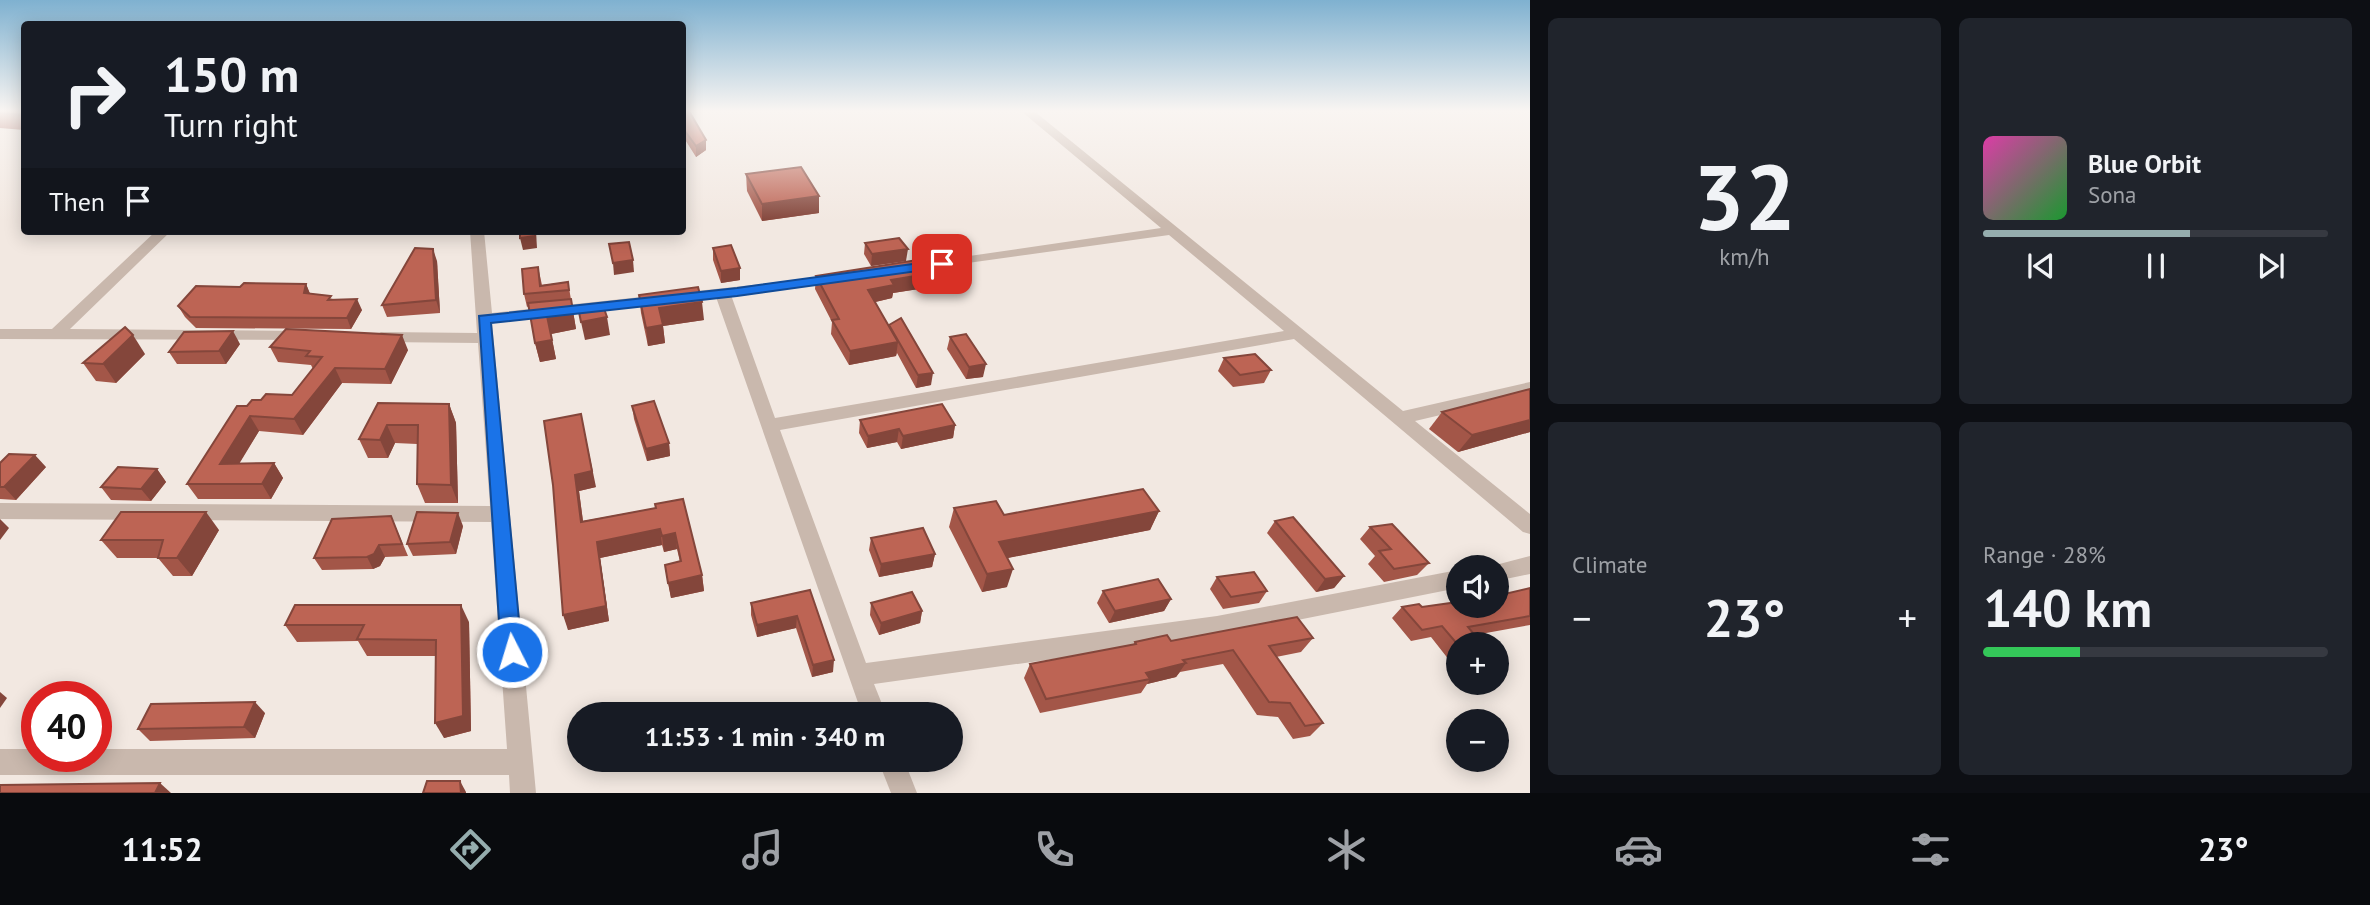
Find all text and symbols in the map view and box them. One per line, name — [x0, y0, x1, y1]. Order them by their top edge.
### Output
text: 150 m — [164, 42, 299, 106]
icon: right — [49, 49, 140, 140]
text: Turn right — [164, 104, 298, 146]
text: 32 — [1693, 137, 1796, 255]
text: Blue Orbit — [2088, 147, 2201, 180]
text: Sona — [2088, 180, 2137, 209]
icon: arrive — [119, 182, 157, 220]
text: Then — [49, 185, 105, 218]
pin — [912, 234, 972, 294]
text: km/h — [1719, 242, 1770, 271]
icon: arrive — [923, 245, 961, 283]
icon: previous — [2022, 247, 2060, 285]
icon: pause — [2137, 247, 2175, 285]
icon: next — [2252, 247, 2290, 285]
text: Range · 28% — [1983, 540, 2106, 569]
text: Climate — [1572, 550, 1647, 579]
map controls — [1446, 555, 1509, 772]
button: sound — [1446, 555, 1509, 618]
text: 140 km — [1983, 574, 2152, 641]
text: 23° — [1704, 584, 1785, 651]
text: − — [1572, 593, 1591, 642]
text: + — [1898, 593, 1917, 642]
position arrow — [475, 615, 549, 689]
button: + — [1446, 632, 1509, 695]
speed limit sign: 40 — [21, 681, 112, 772]
button: − — [1446, 709, 1509, 772]
text: 11:53 · 1 min · 340 m — [645, 720, 885, 753]
icon: directions — [446, 825, 495, 874]
icon: music — [738, 825, 787, 874]
icon: phone — [1030, 825, 1079, 874]
icon: climate — [1322, 825, 1371, 874]
icon: car — [1614, 825, 1663, 874]
icon: filters — [1906, 825, 1955, 874]
text: 11:52 — [122, 828, 203, 870]
text: 23° — [2198, 828, 2248, 870]

